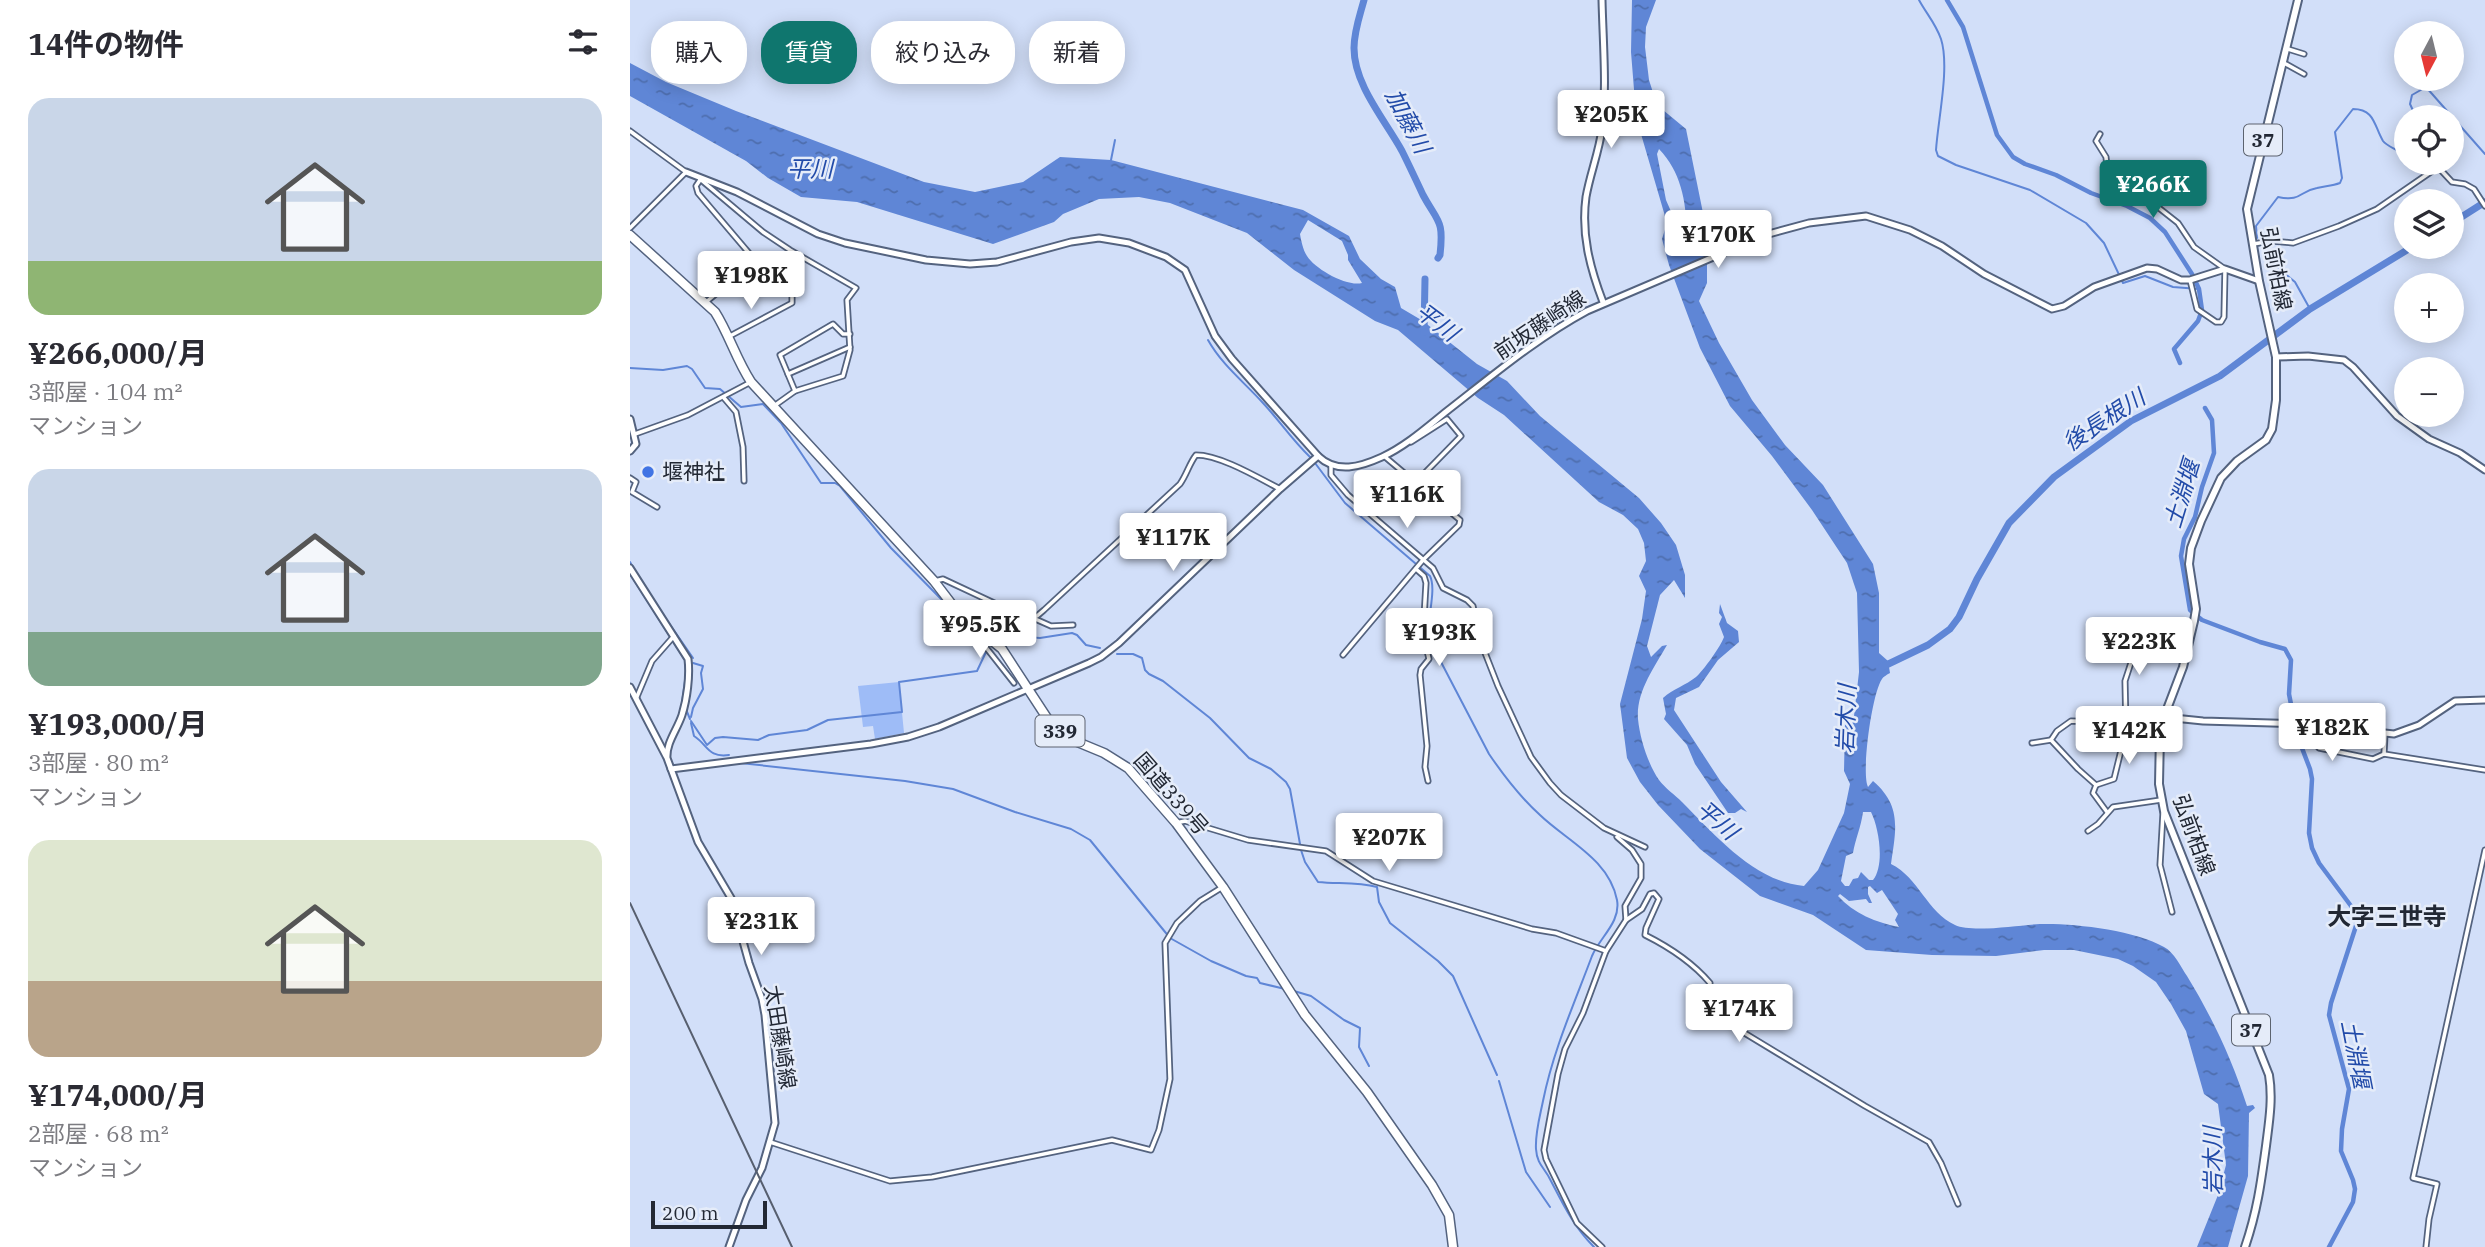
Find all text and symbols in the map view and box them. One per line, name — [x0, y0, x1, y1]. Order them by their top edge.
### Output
chip: 購入 — [651, 21, 747, 84]
chip: 賃貸 — [761, 21, 857, 84]
chip: 絞り込み — [871, 21, 1015, 84]
chip: 新着 — [1029, 21, 1125, 84]
north arrow — [2394, 21, 2464, 91]
map controls — [2394, 21, 2464, 427]
icon: filters — [564, 23, 602, 61]
text: 14件の物件 — [28, 24, 184, 63]
water label: 加藤川 — [1379, 83, 1440, 161]
pin: ¥205K — [1562, 90, 1660, 150]
text: ¥205K — [1574, 98, 1648, 128]
button: locate — [2394, 105, 2464, 175]
road number: 37 — [2244, 124, 2282, 156]
icon: home — [252, 144, 378, 270]
water label: 平川 — [787, 153, 836, 183]
pin: ¥266K — [2104, 160, 2202, 220]
text: ¥266K — [2116, 168, 2190, 198]
button: layers — [2394, 189, 2464, 259]
pin: ¥170K — [1669, 210, 1767, 270]
text: ¥170K — [1681, 218, 1755, 248]
street label: 弘前柏線 — [2255, 225, 2299, 313]
pin: ¥198K — [702, 252, 800, 311]
text: ¥198K — [714, 259, 788, 289]
button: + — [2394, 273, 2464, 343]
street label: 前坂藤崎線 — [1488, 283, 1591, 365]
water label: 平川 — [1410, 295, 1467, 349]
text: ¥266,000/月 — [28, 333, 208, 372]
button: − — [2394, 357, 2464, 427]
text: 3部屋 · 104 m² — [28, 376, 183, 406]
water label: 後長根川 — [2057, 380, 2153, 457]
text: マンション — [28, 410, 143, 440]
water label: 土淵堰 — [2157, 453, 2207, 531]
place label: 堰神社 — [662, 457, 725, 485]
marker: 堰神社 — [640, 464, 656, 480]
pin: ¥116K — [1358, 470, 1456, 530]
text: ¥116K — [1370, 478, 1444, 508]
pin: ¥117K — [1124, 514, 1222, 573]
icon: home — [252, 515, 378, 641]
text: ¥117K — [1136, 521, 1210, 551]
pin: ¥95.5K — [923, 600, 1037, 660]
text: ¥95.5K — [939, 608, 1021, 638]
pin: ¥193K — [1390, 608, 1488, 668]
text: ¥193K — [1402, 616, 1476, 646]
pin: ¥223K — [2090, 618, 2188, 677]
text: ¥223K — [2102, 625, 2176, 655]
water label: 岩木川 — [1829, 681, 1861, 754]
text: ¥193,000/月 — [28, 704, 208, 743]
pin: ¥182K — [2283, 704, 2381, 763]
pin: ¥142K — [2080, 706, 2178, 766]
text: ¥182K — [2295, 711, 2369, 741]
text: ¥142K — [2092, 714, 2166, 744]
road number: 339 — [1036, 716, 1084, 746]
street label: 国道339号 — [1128, 746, 1215, 841]
text: 3部屋 · 80 m² — [28, 747, 169, 777]
text: マンション — [28, 781, 143, 811]
street label: 弘前柏線 — [2167, 790, 2222, 879]
water label: 平川 — [1690, 793, 1747, 848]
pin: ¥207K — [1340, 814, 1438, 873]
text: ¥207K — [1352, 821, 1426, 851]
icon: home — [252, 886, 378, 1012]
pin: ¥231K — [712, 898, 810, 957]
district label: 大字三世寺 — [2327, 900, 2447, 932]
text: ¥231K — [724, 905, 798, 935]
street label: 太田藤崎線 — [759, 983, 803, 1091]
pin: ¥174K — [1690, 984, 1788, 1044]
text: ¥174K — [1702, 992, 1776, 1022]
road number: 37 — [2232, 1014, 2270, 1046]
water label: 土淵堰 — [2336, 1017, 2379, 1094]
text: ¥174,000/月 — [28, 1075, 208, 1114]
text: 2部屋 · 68 m² — [28, 1118, 169, 1148]
water label: 岩木川 — [2196, 1123, 2228, 1196]
text: マンション — [28, 1152, 143, 1182]
scale bar — [651, 1198, 766, 1230]
text: 200 m — [662, 1201, 719, 1225]

